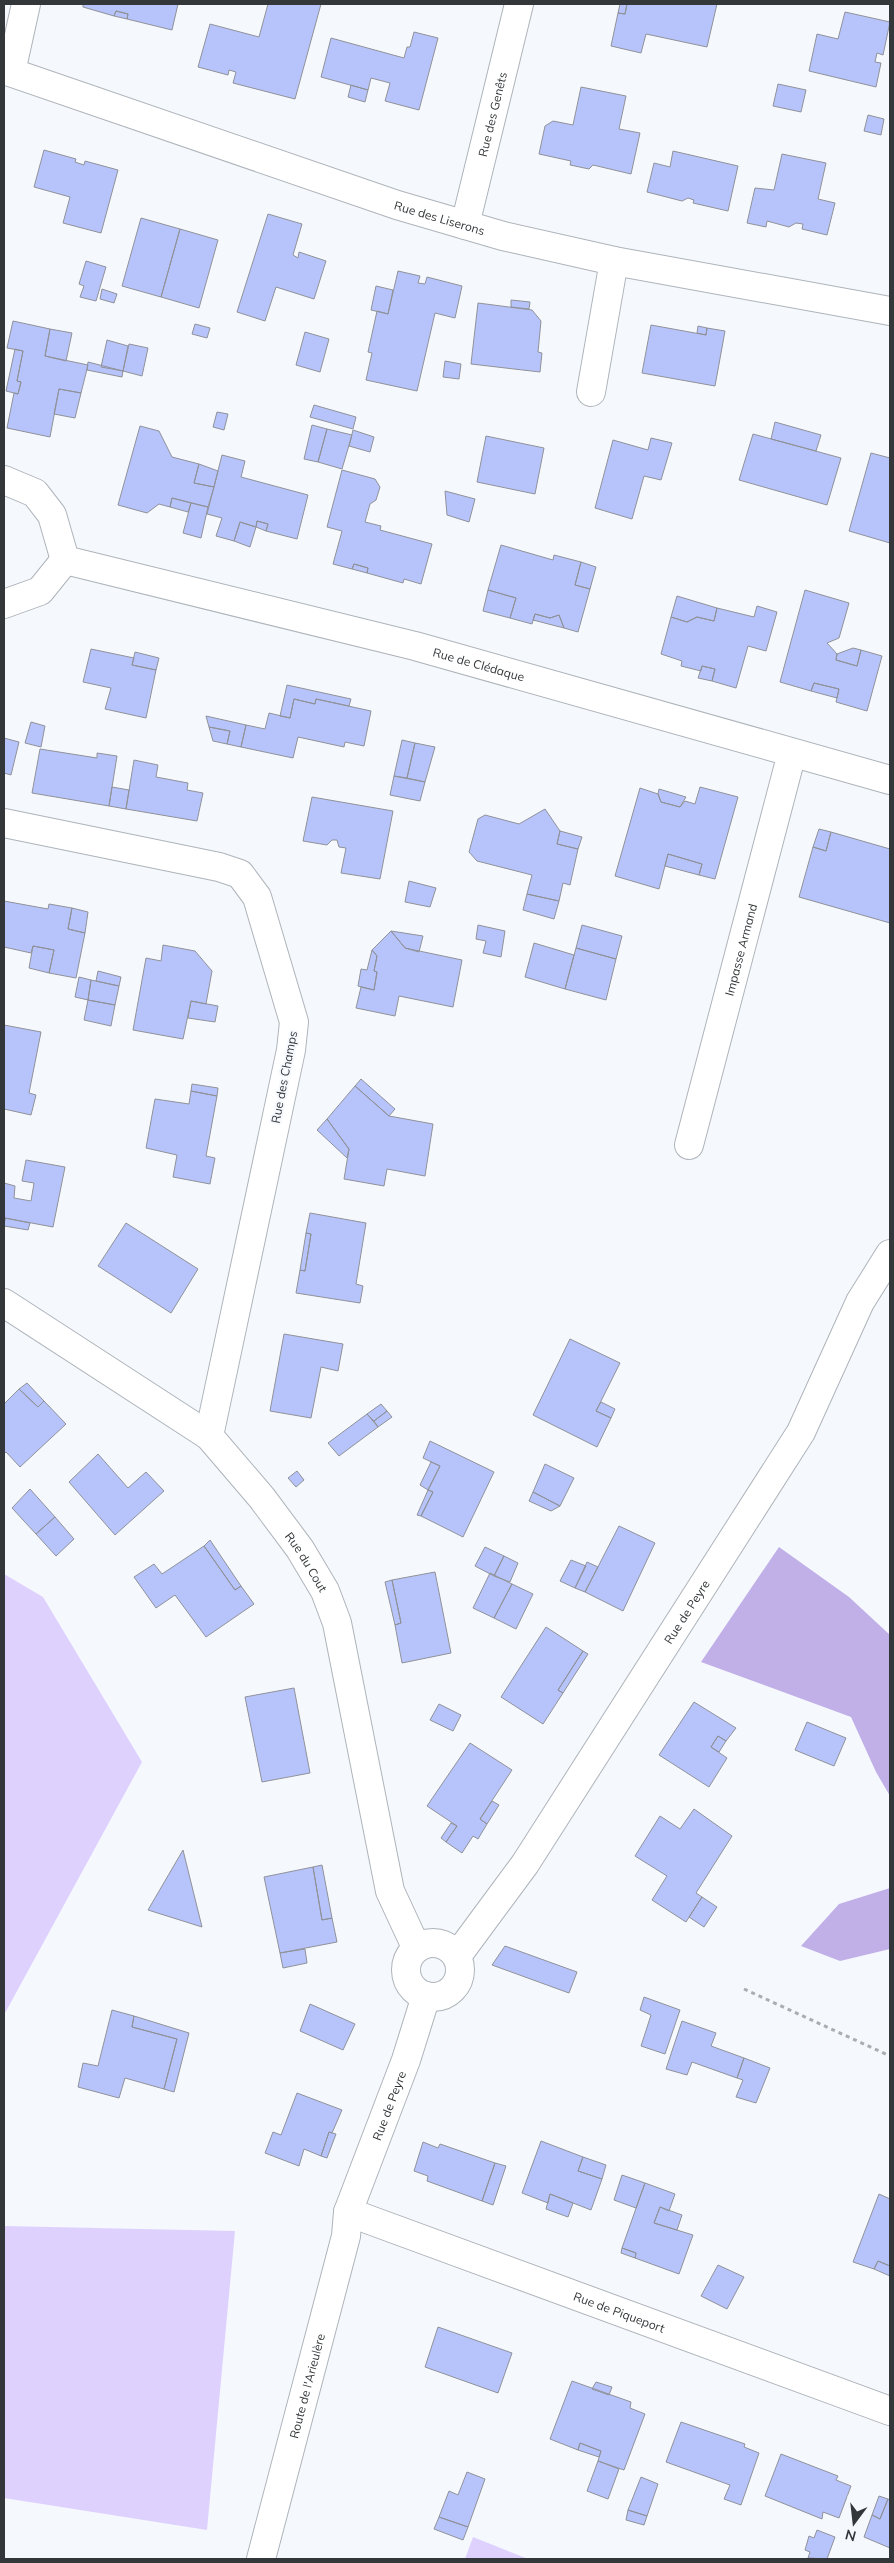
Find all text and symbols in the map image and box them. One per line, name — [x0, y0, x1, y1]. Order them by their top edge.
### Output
street label: Rue des Genêts — [474, 70, 510, 158]
street label: Rue des Liserons — [393, 197, 487, 238]
street label: Rue de Clédaque — [431, 644, 526, 684]
street label: Impasse Armand — [721, 902, 760, 997]
street label: Rue des Champs — [268, 1029, 300, 1124]
street label: Rue du Cout — [282, 1529, 331, 1594]
street label: Rue de Peyre — [660, 1577, 712, 1646]
street label: Rue de Peyre — [369, 2069, 409, 2142]
street label: Rue de Piqueport — [572, 2288, 667, 2335]
street label: Route de l'Arieulère — [286, 2332, 328, 2440]
north arrow — [829, 2498, 879, 2548]
text: N — [843, 2525, 858, 2546]

